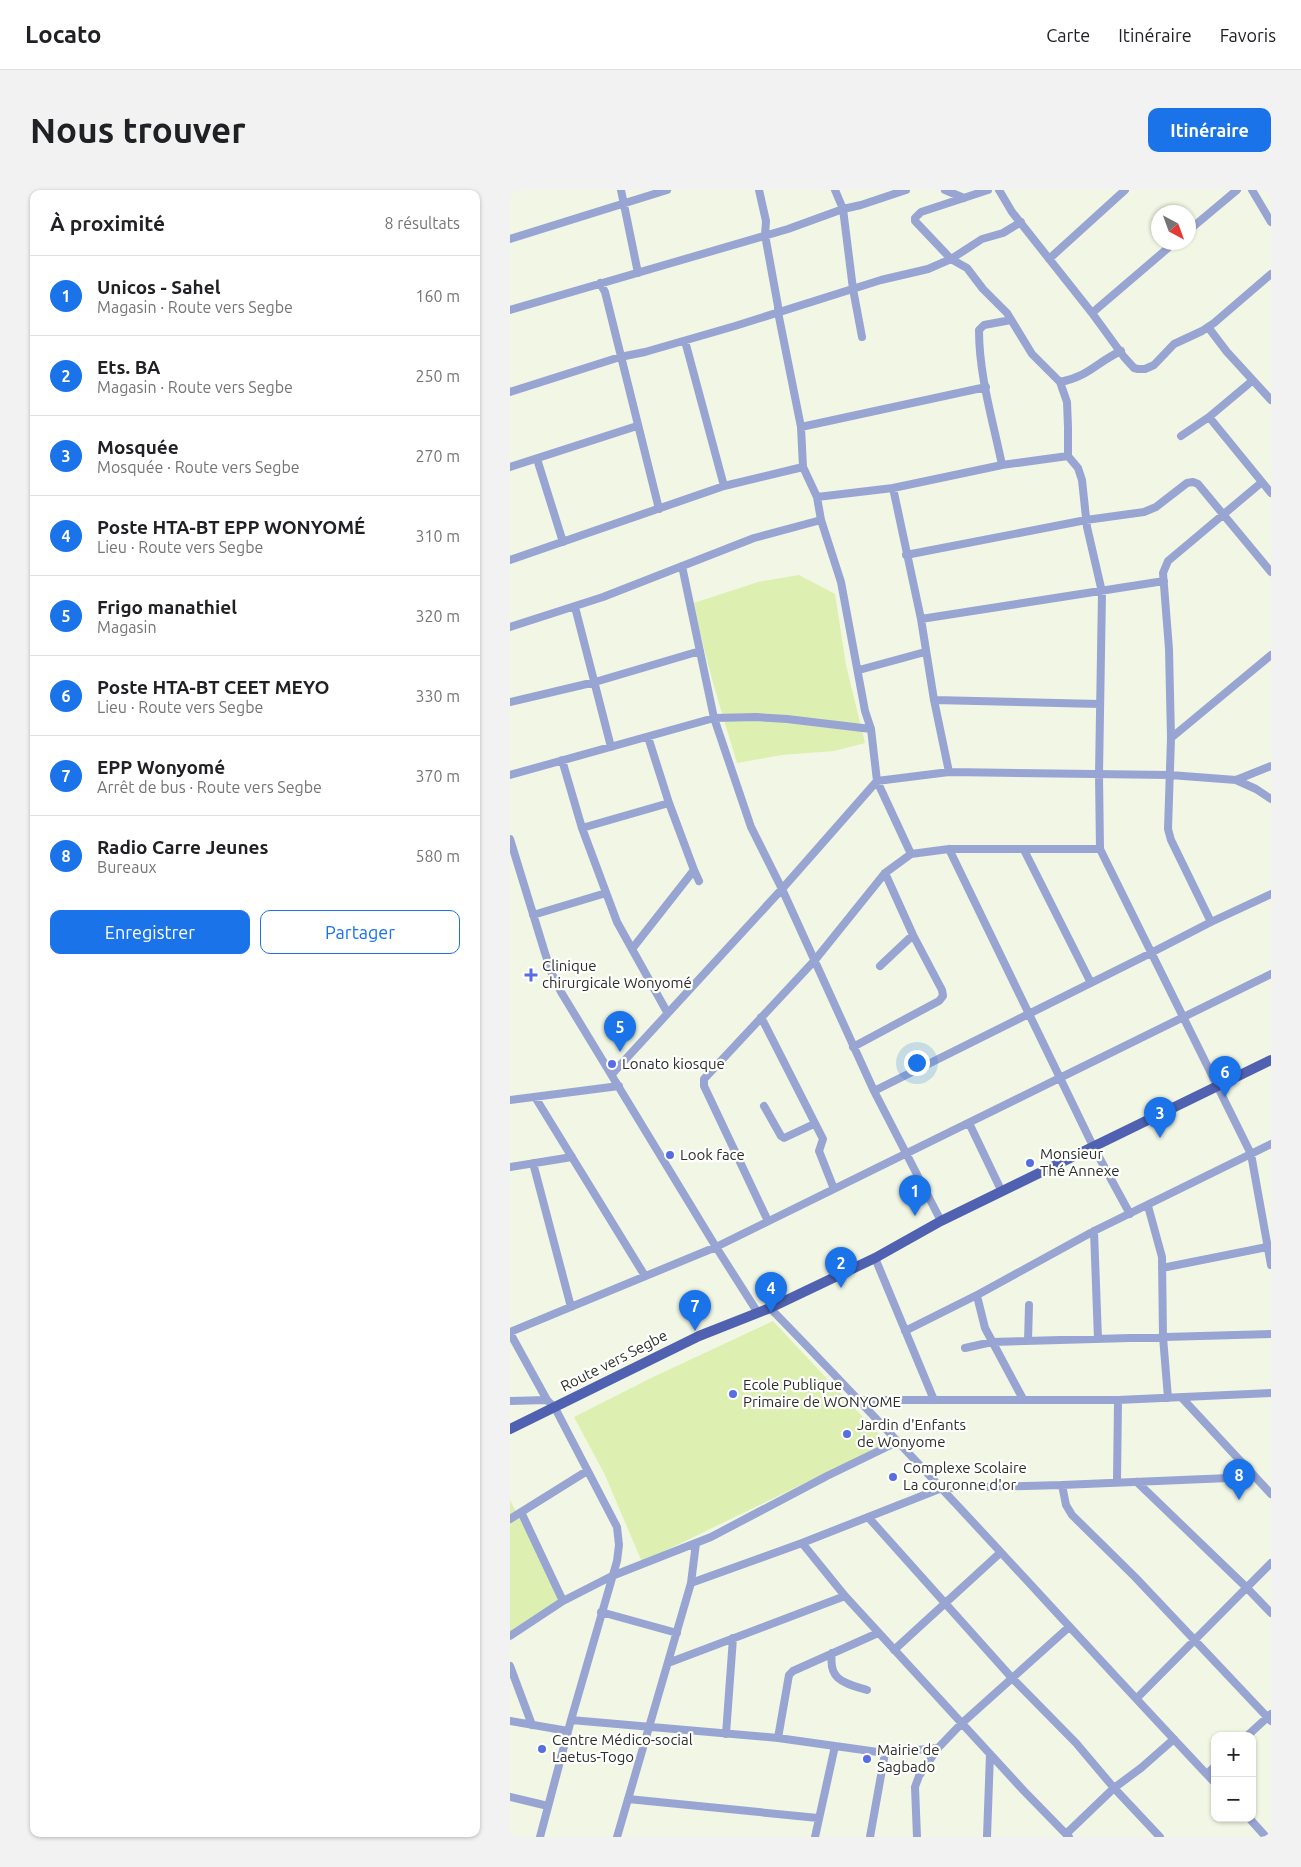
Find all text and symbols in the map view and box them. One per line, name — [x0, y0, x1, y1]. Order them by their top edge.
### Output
text: Locato — [25, 21, 101, 48]
text: Carte — [1046, 25, 1090, 45]
text: Itinéraire — [1118, 25, 1192, 45]
text: Favoris — [1220, 25, 1276, 45]
button: Itinéraire — [1148, 108, 1271, 152]
text: Nous trouver — [30, 110, 246, 150]
north arrow — [1151, 205, 1196, 250]
text: À proximité — [50, 211, 165, 235]
text: 8 résultats — [384, 214, 460, 232]
text: Unicos - Sahel — [97, 276, 220, 298]
text: 1 — [61, 287, 71, 305]
text: 160 m — [415, 287, 460, 305]
text: Magasin · Route vers Segbe — [97, 298, 293, 316]
text: Ets. BA — [97, 356, 160, 378]
text: 2 — [61, 367, 71, 385]
text: 250 m — [415, 367, 460, 385]
text: Magasin · Route vers Segbe — [97, 378, 293, 396]
text: Mosquée — [97, 436, 179, 458]
text: 3 — [61, 447, 71, 465]
text: 270 m — [415, 447, 460, 465]
text: Mosquée · Route vers Segbe — [97, 458, 300, 476]
text: Poste HTA-BT EPP WONYOMÉ — [97, 516, 365, 538]
text: 4 — [61, 527, 71, 545]
text: 310 m — [415, 527, 460, 545]
text: Lieu · Route vers Segbe — [97, 538, 263, 556]
text: Frigo manathiel — [97, 596, 237, 618]
text: 5 — [61, 607, 71, 625]
text: 320 m — [415, 607, 460, 625]
text: Magasin — [97, 618, 157, 636]
text: Poste HTA-BT CEET MEYO — [97, 676, 329, 698]
text: 6 — [61, 687, 71, 705]
text: 330 m — [415, 687, 460, 705]
text: Lieu · Route vers Segbe — [97, 698, 263, 716]
text: EPP Wonyomé — [97, 756, 225, 778]
text: 7 — [61, 767, 71, 785]
text: 370 m — [415, 767, 460, 785]
text: Arrêt de bus · Route vers Segbe — [97, 778, 322, 796]
text: Radio Carre Jeunes — [97, 836, 269, 858]
text: 8 — [61, 847, 71, 865]
text: 580 m — [415, 847, 460, 865]
text: Bureaux — [97, 858, 157, 876]
button: Enregistrer — [50, 910, 250, 954]
button: Partager — [260, 910, 460, 954]
place label: Clinique chirurgicale Wonyomé — [542, 957, 692, 991]
marker: Clinique chirurgicale Wonyomé — [524, 968, 538, 982]
pin: 5 — [604, 1011, 636, 1052]
your location — [904, 1050, 930, 1076]
place label: Lonato kiosque — [622, 1055, 725, 1072]
pin: 6 — [1209, 1056, 1241, 1097]
marker: Lonato kiosque — [606, 1058, 618, 1070]
pin: 3 — [1144, 1097, 1176, 1138]
place label: Monsieur Thé Annexe — [1040, 1145, 1119, 1179]
place label: Look face — [680, 1146, 745, 1163]
marker: Look face — [664, 1149, 676, 1161]
marker: Monsieur Thé Annexe — [1024, 1157, 1036, 1169]
pin: 1 — [899, 1175, 931, 1216]
pin: 2 — [825, 1247, 857, 1288]
pin: 4 — [755, 1272, 787, 1313]
pin: 7 — [679, 1290, 711, 1331]
street label: Route vers Segbe — [558, 1326, 670, 1395]
place label: Ecole Publique Primaire de WONYOME — [743, 1376, 901, 1410]
marker: Ecole Publique Primaire de WONYOME — [727, 1388, 739, 1400]
place label: Jardin d'Enfants de Wonyome — [857, 1416, 966, 1450]
marker: Jardin d'Enfants de Wonyome — [841, 1428, 853, 1440]
place label: Complexe Scolaire La couronne d'or — [903, 1459, 1027, 1493]
pin: 8 — [1223, 1459, 1255, 1500]
marker: Complexe Scolaire La couronne d'or — [887, 1471, 899, 1483]
place label: Centre Médico-social Laetus-Togo — [552, 1731, 693, 1765]
map controls — [1211, 1732, 1256, 1822]
button: + — [1211, 1732, 1256, 1777]
place label: Mairie de Sagbado — [877, 1741, 940, 1775]
marker: Centre Médico-social Laetus-Togo — [536, 1743, 548, 1755]
marker: Mairie de Sagbado — [861, 1753, 873, 1765]
button: − — [1211, 1777, 1256, 1822]

